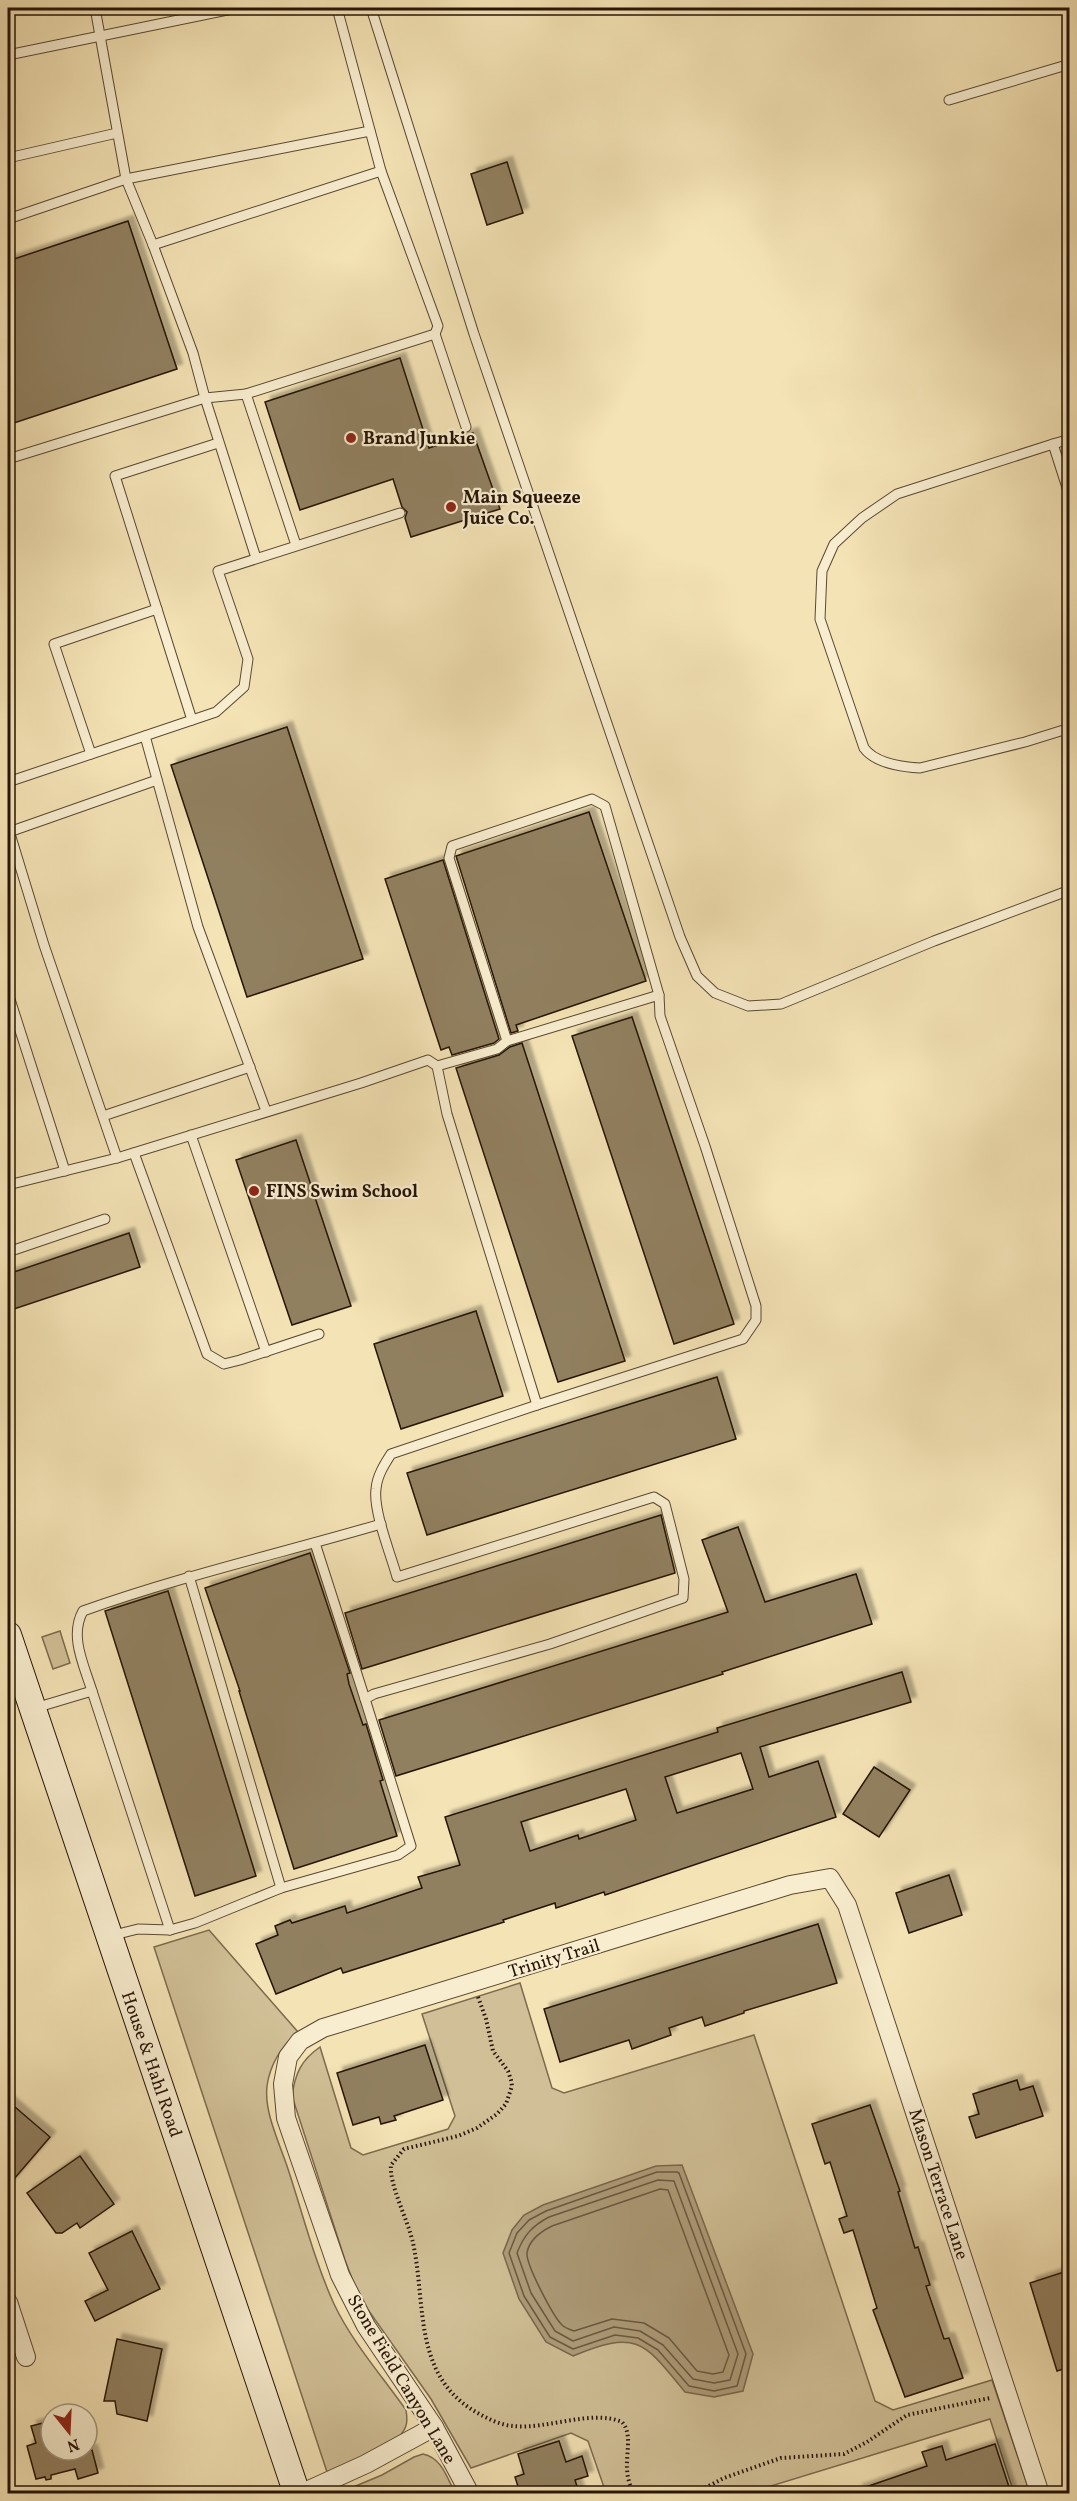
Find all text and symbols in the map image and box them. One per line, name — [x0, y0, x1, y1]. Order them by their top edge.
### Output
place label: Brand Junkie — [363, 427, 475, 452]
marker: Brand Junkie — [344, 431, 358, 445]
place label: Main Squeeze Juice Co. — [462, 486, 581, 532]
marker: Main Squeeze Juice Co. — [444, 500, 458, 514]
place label: FINS Swim School — [266, 1180, 418, 1205]
marker: FINS Swim School — [247, 1184, 261, 1198]
street label: Trinity Trail — [506, 1934, 603, 1985]
street label: House & Hahl Road — [114, 1988, 187, 2141]
street label: Mason Terrace Lane — [901, 2106, 974, 2263]
street label: Stone Field Canyon Lane — [340, 2290, 461, 2469]
north arrow — [39, 2402, 99, 2462]
text: N — [64, 2432, 82, 2457]

